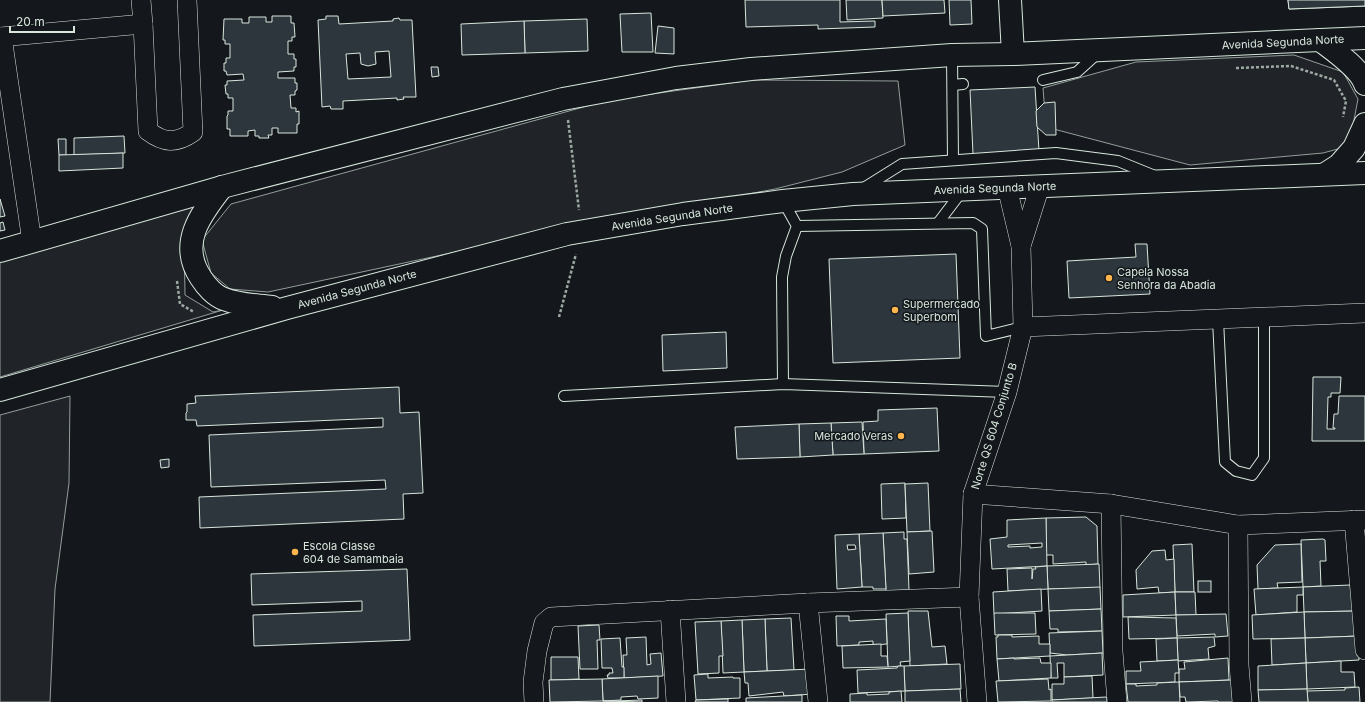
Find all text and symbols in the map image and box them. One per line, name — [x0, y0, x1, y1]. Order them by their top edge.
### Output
scale bar — [10, 8, 74, 34]
text: 20 m — [16, 14, 45, 29]
street label: Avenida Segunda Norte — [1221, 32, 1345, 52]
street label: Avenida Segunda Norte — [933, 179, 1057, 197]
street label: Avenida Segunda Norte — [610, 200, 734, 234]
place label: Capela Nossa Senhora da Abadia — [1117, 265, 1216, 292]
street label: Avenida Segunda Norte — [296, 266, 418, 312]
marker: Capela Nossa Senhora da Abadia — [1104, 273, 1114, 283]
place label: Supermercado Superbom — [903, 297, 980, 324]
marker: Supermercado Superbom — [890, 305, 900, 315]
street label: Norte QS 604 Conjunto B — [968, 361, 1020, 491]
place label: Mercado Veras — [814, 429, 893, 443]
marker: Mercado Veras — [896, 431, 906, 441]
place label: Escola Classe 604 de Samambaia — [303, 539, 404, 566]
marker: Escola Classe 604 de Samambaia — [290, 547, 300, 557]

